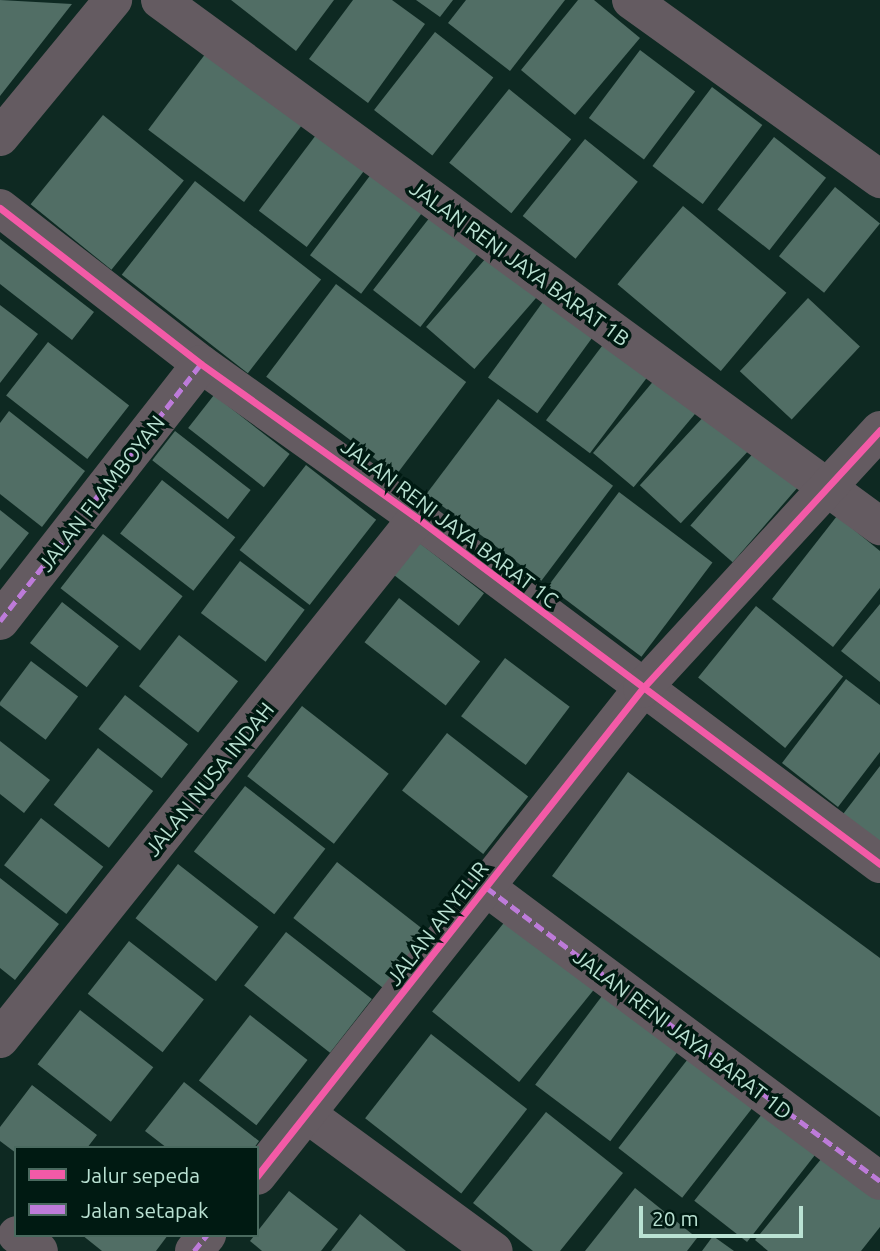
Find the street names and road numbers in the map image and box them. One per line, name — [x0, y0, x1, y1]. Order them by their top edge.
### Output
street label: JALAN RENI JAYA BARAT 1B — [405, 175, 635, 351]
street label: JALAN FLAMBOYAN — [32, 410, 170, 576]
street label: JALAN RENI JAYA BARAT 1C — [337, 433, 563, 613]
street label: JALAN NUSA INDAH — [139, 697, 279, 861]
street label: JALAN ANYELIR — [381, 856, 493, 990]
street label: JALAN RENI JAYA BARAT 1D — [569, 944, 797, 1124]

